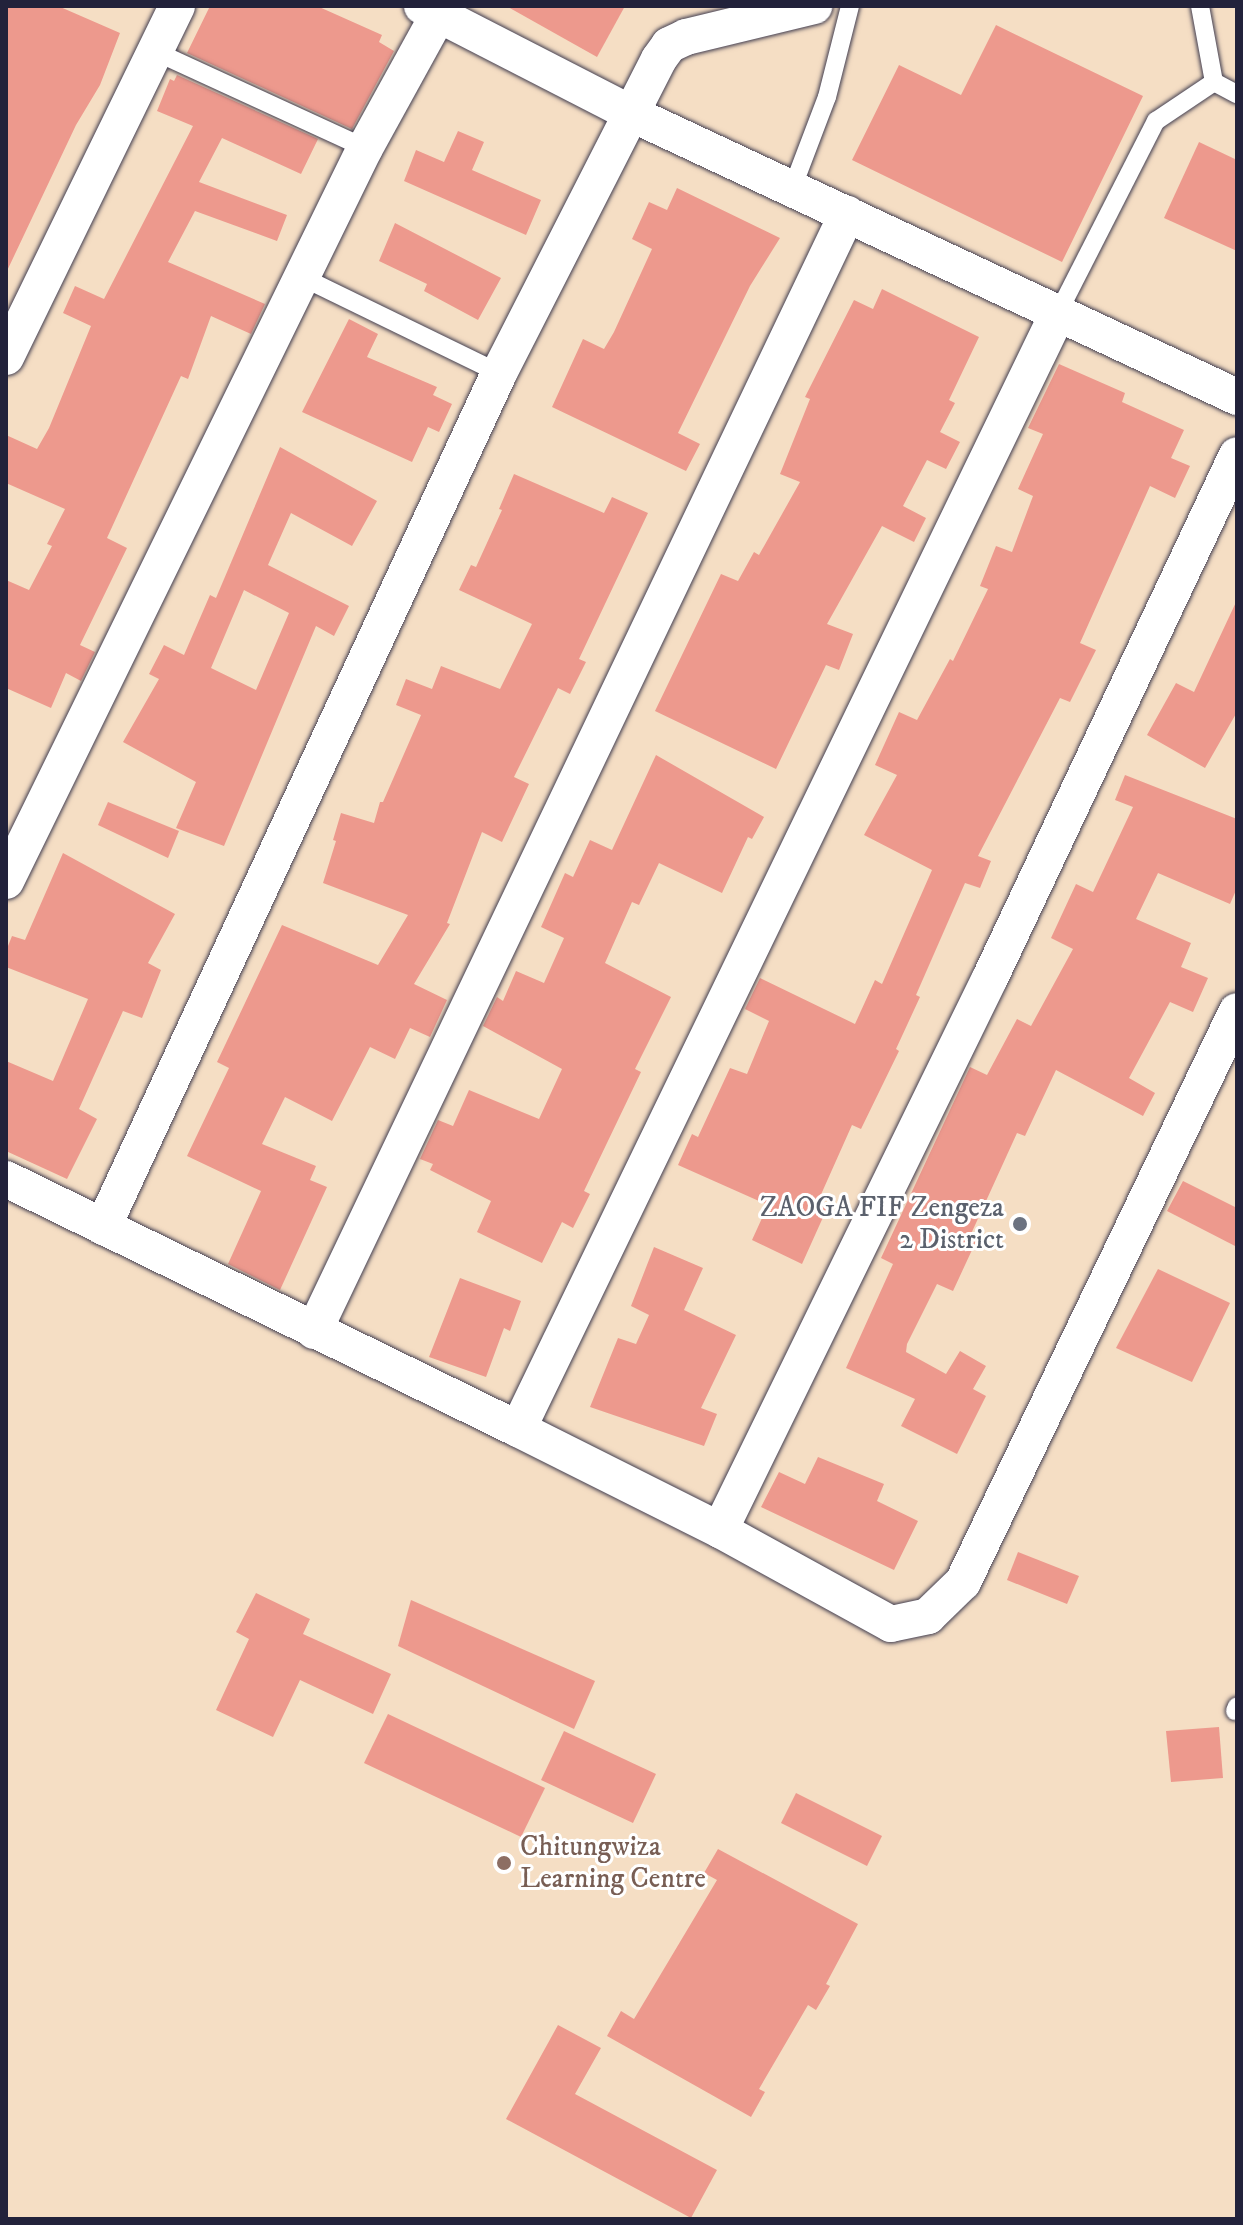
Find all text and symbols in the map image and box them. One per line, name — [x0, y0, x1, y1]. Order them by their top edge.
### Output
place label: ZAOGA FIF Zengeza 2 District — [760, 1191, 1004, 1257]
marker: ZAOGA FIF Zengeza 2 District — [1011, 1215, 1029, 1233]
place label: Chitungwiza Learning Centre — [520, 1830, 706, 1896]
marker: Chitungwiza Learning Centre — [495, 1854, 513, 1872]

